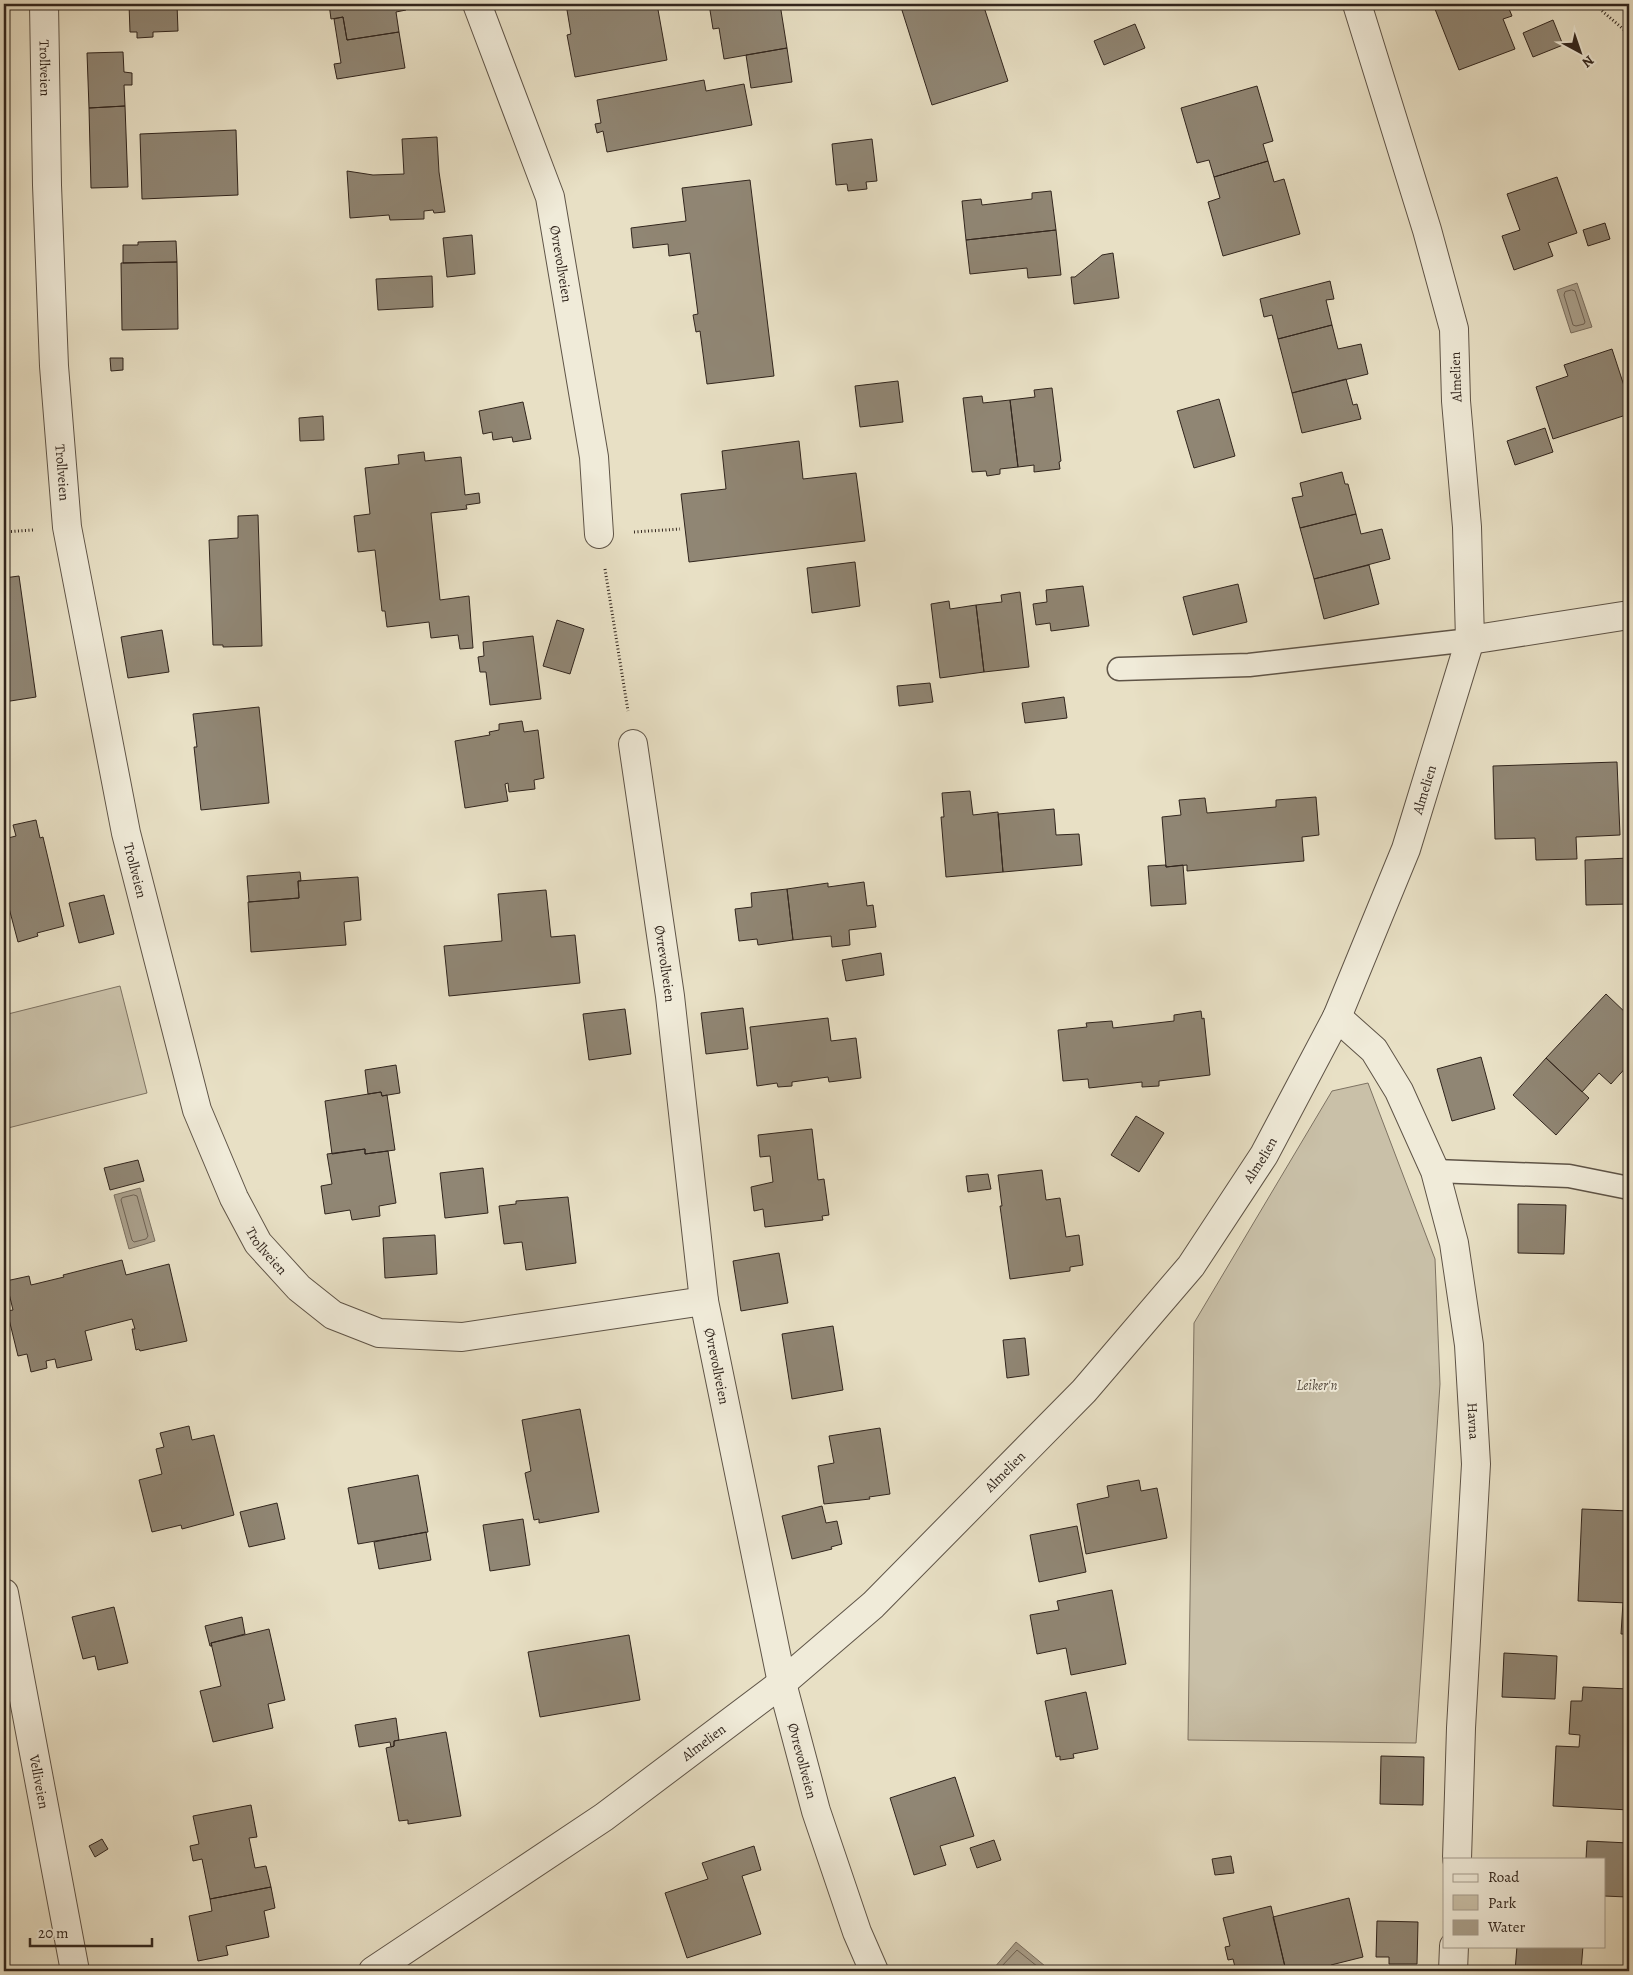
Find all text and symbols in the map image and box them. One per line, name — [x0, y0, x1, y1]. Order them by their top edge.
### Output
north arrow — [1556, 28, 1606, 78]
street label: Trollveien — [35, 40, 55, 97]
text: N — [1578, 51, 1598, 72]
street label: Øvrevollveien — [545, 224, 577, 304]
street label: Almelien — [1446, 351, 1466, 404]
street label: Trollveien — [51, 444, 74, 502]
street label: Almelien — [1407, 762, 1441, 818]
street label: Trollveien — [119, 841, 152, 901]
street label: Øvrevollveien — [650, 924, 680, 1003]
street label: Almelien — [1238, 1133, 1281, 1187]
street label: Trollveien — [242, 1224, 292, 1279]
street label: Øvrevollveien — [700, 1326, 734, 1406]
park label: Leiker'n — [1297, 1376, 1338, 1395]
street label: Havna — [1463, 1402, 1484, 1440]
street label: Almelien — [980, 1446, 1030, 1497]
street label: Almelien — [677, 1719, 730, 1766]
street label: Øvrevollveien — [784, 1721, 822, 1801]
street label: Velliveien — [25, 1752, 54, 1811]
legend — [1443, 1858, 1606, 1948]
text: Road — [1488, 1867, 1520, 1887]
text: Park — [1488, 1893, 1517, 1913]
scale bar — [30, 1915, 152, 1947]
text: Water — [1487, 1917, 1525, 1937]
text: 20 m — [38, 1923, 69, 1943]

